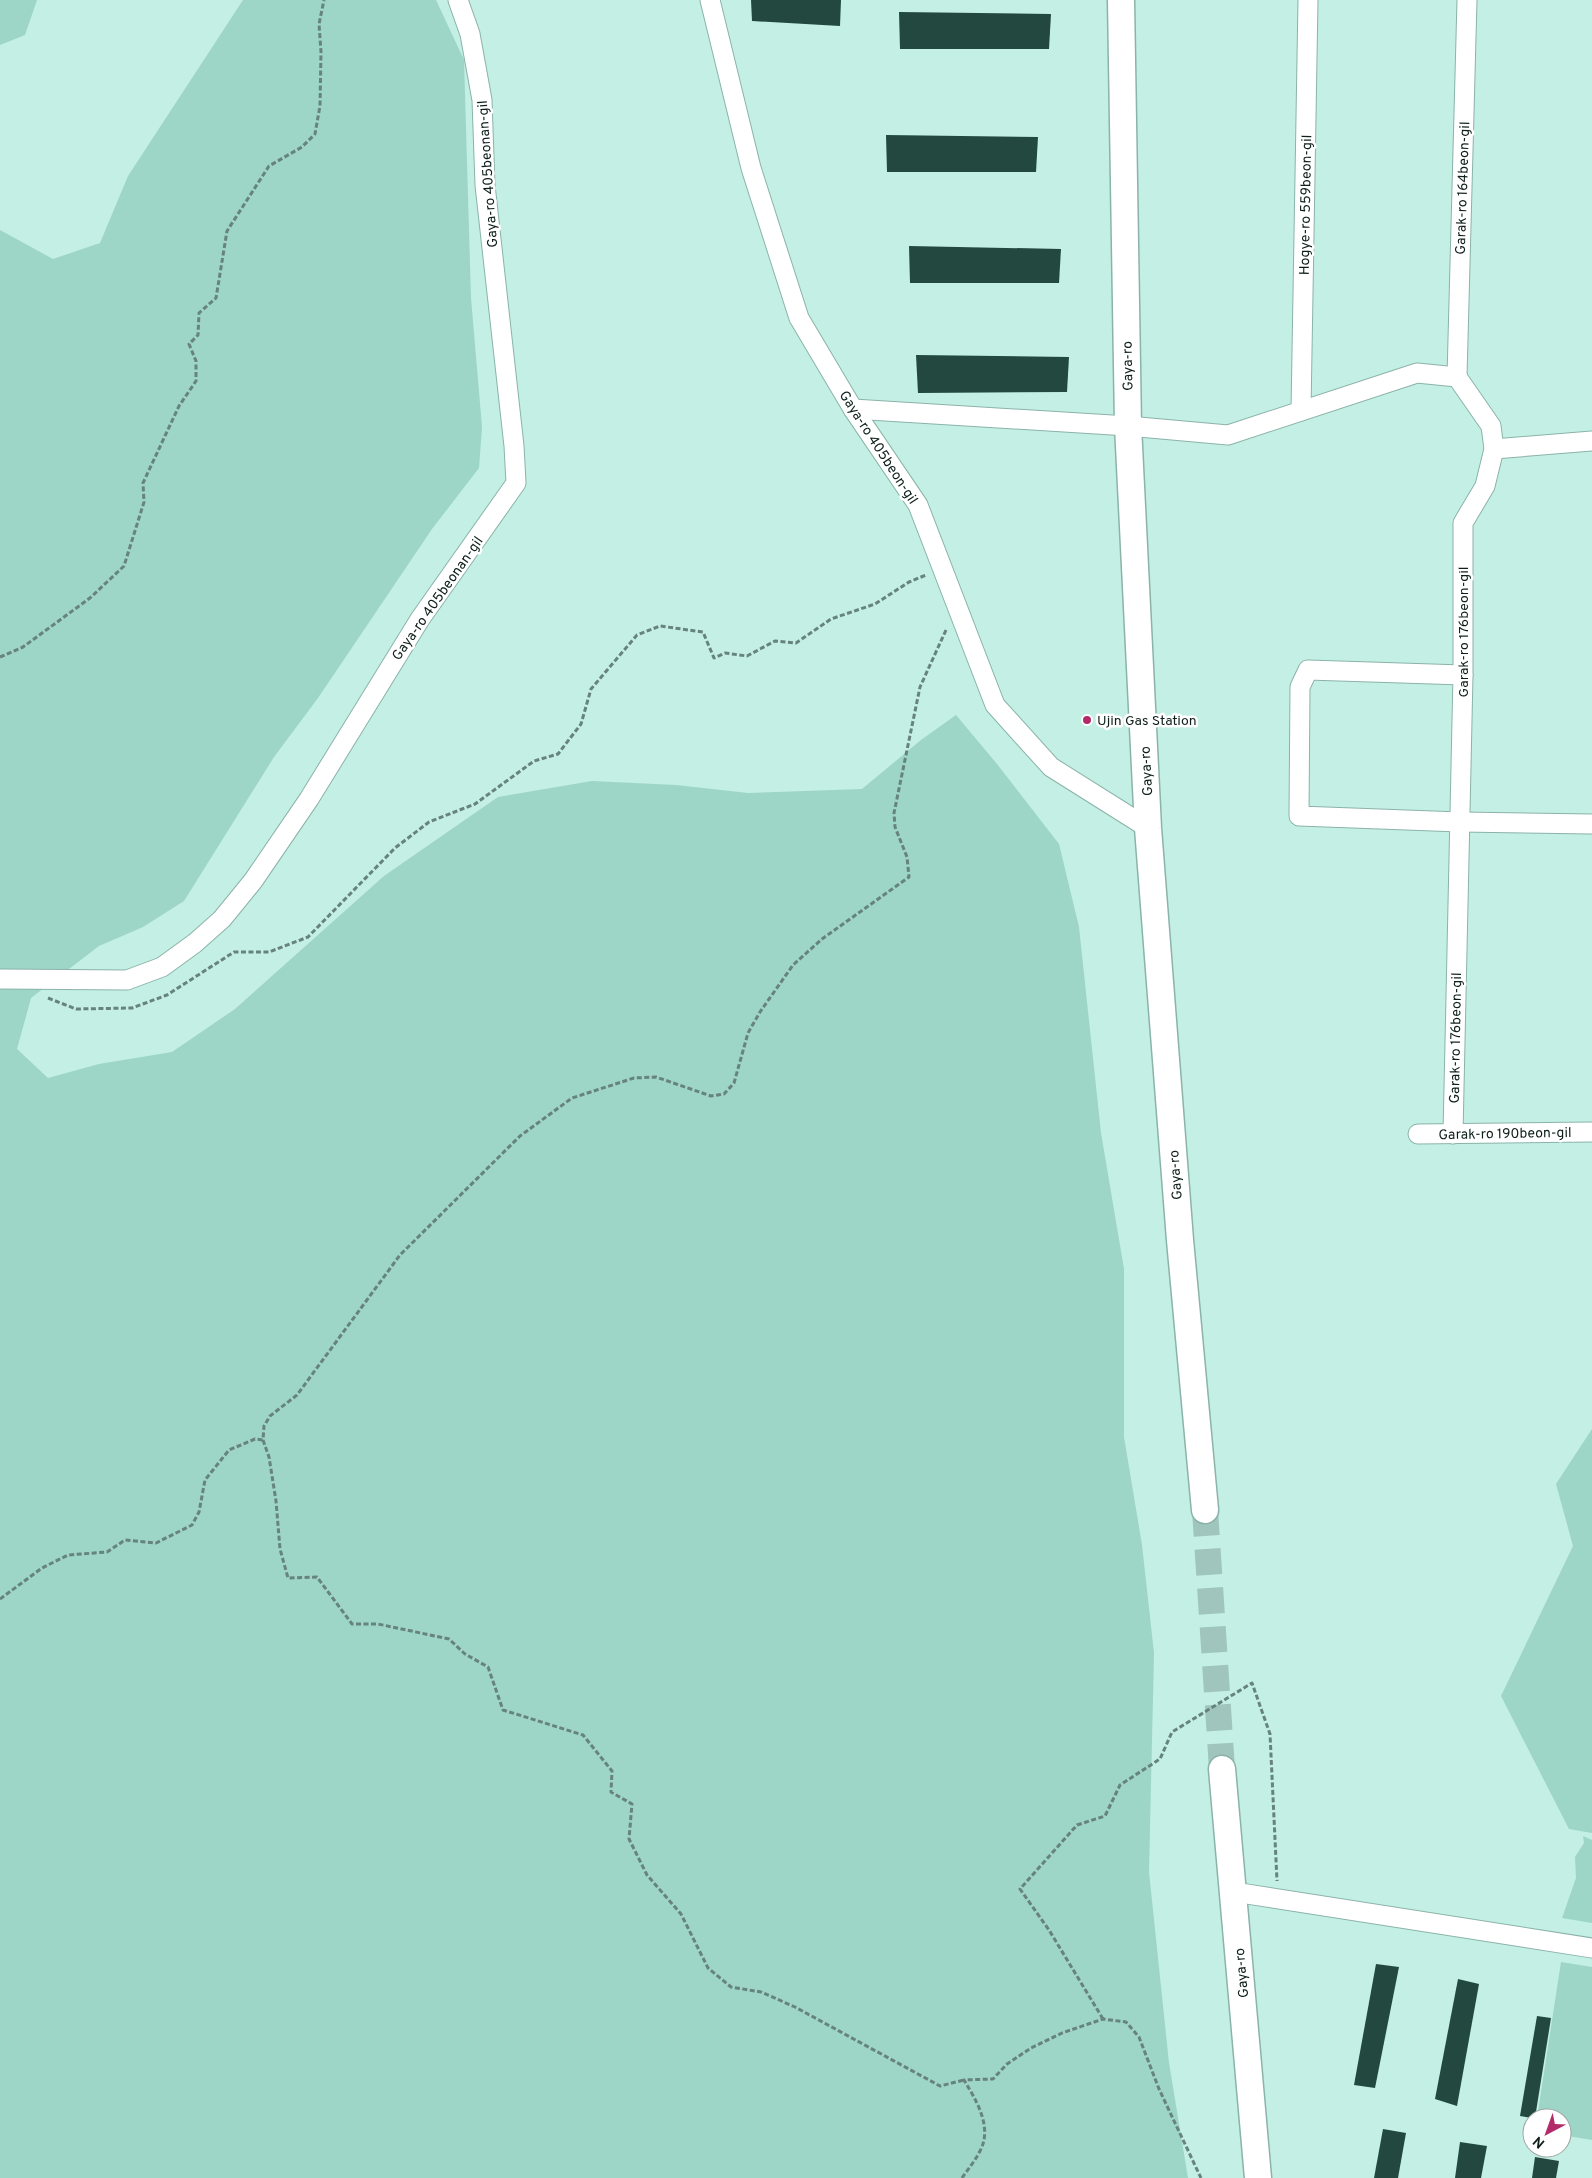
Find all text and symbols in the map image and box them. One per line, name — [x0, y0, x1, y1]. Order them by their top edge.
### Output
street label: Gaya-ro 405beonan-gil — [475, 100, 502, 248]
street label: Garak-ro 164beon-gil — [1453, 121, 1474, 255]
street label: Hogye-ro 559beon-gil — [1297, 135, 1316, 275]
street label: Gaya-ro — [1120, 341, 1137, 391]
street label: Gaya-ro 405beon-gil — [835, 388, 921, 508]
street label: Gaya-ro 405beonan-gil — [389, 534, 487, 664]
street label: Garak-ro 176beon-gil — [1456, 567, 1473, 697]
place label: Ujin Gas Station — [1097, 713, 1197, 730]
marker: Ujin Gas Station — [1081, 714, 1093, 726]
street label: Gaya-ro — [1138, 745, 1157, 796]
street label: Garak-ro 176beon-gil — [1447, 972, 1466, 1104]
street label: Garak-ro 190beon-gil — [1438, 1125, 1572, 1144]
street label: Gaya-ro — [1166, 1149, 1187, 1200]
street label: Gaya-ro — [1232, 1947, 1253, 1998]
north arrow — [1522, 2108, 1572, 2158]
text: N — [1530, 2132, 1549, 2151]

